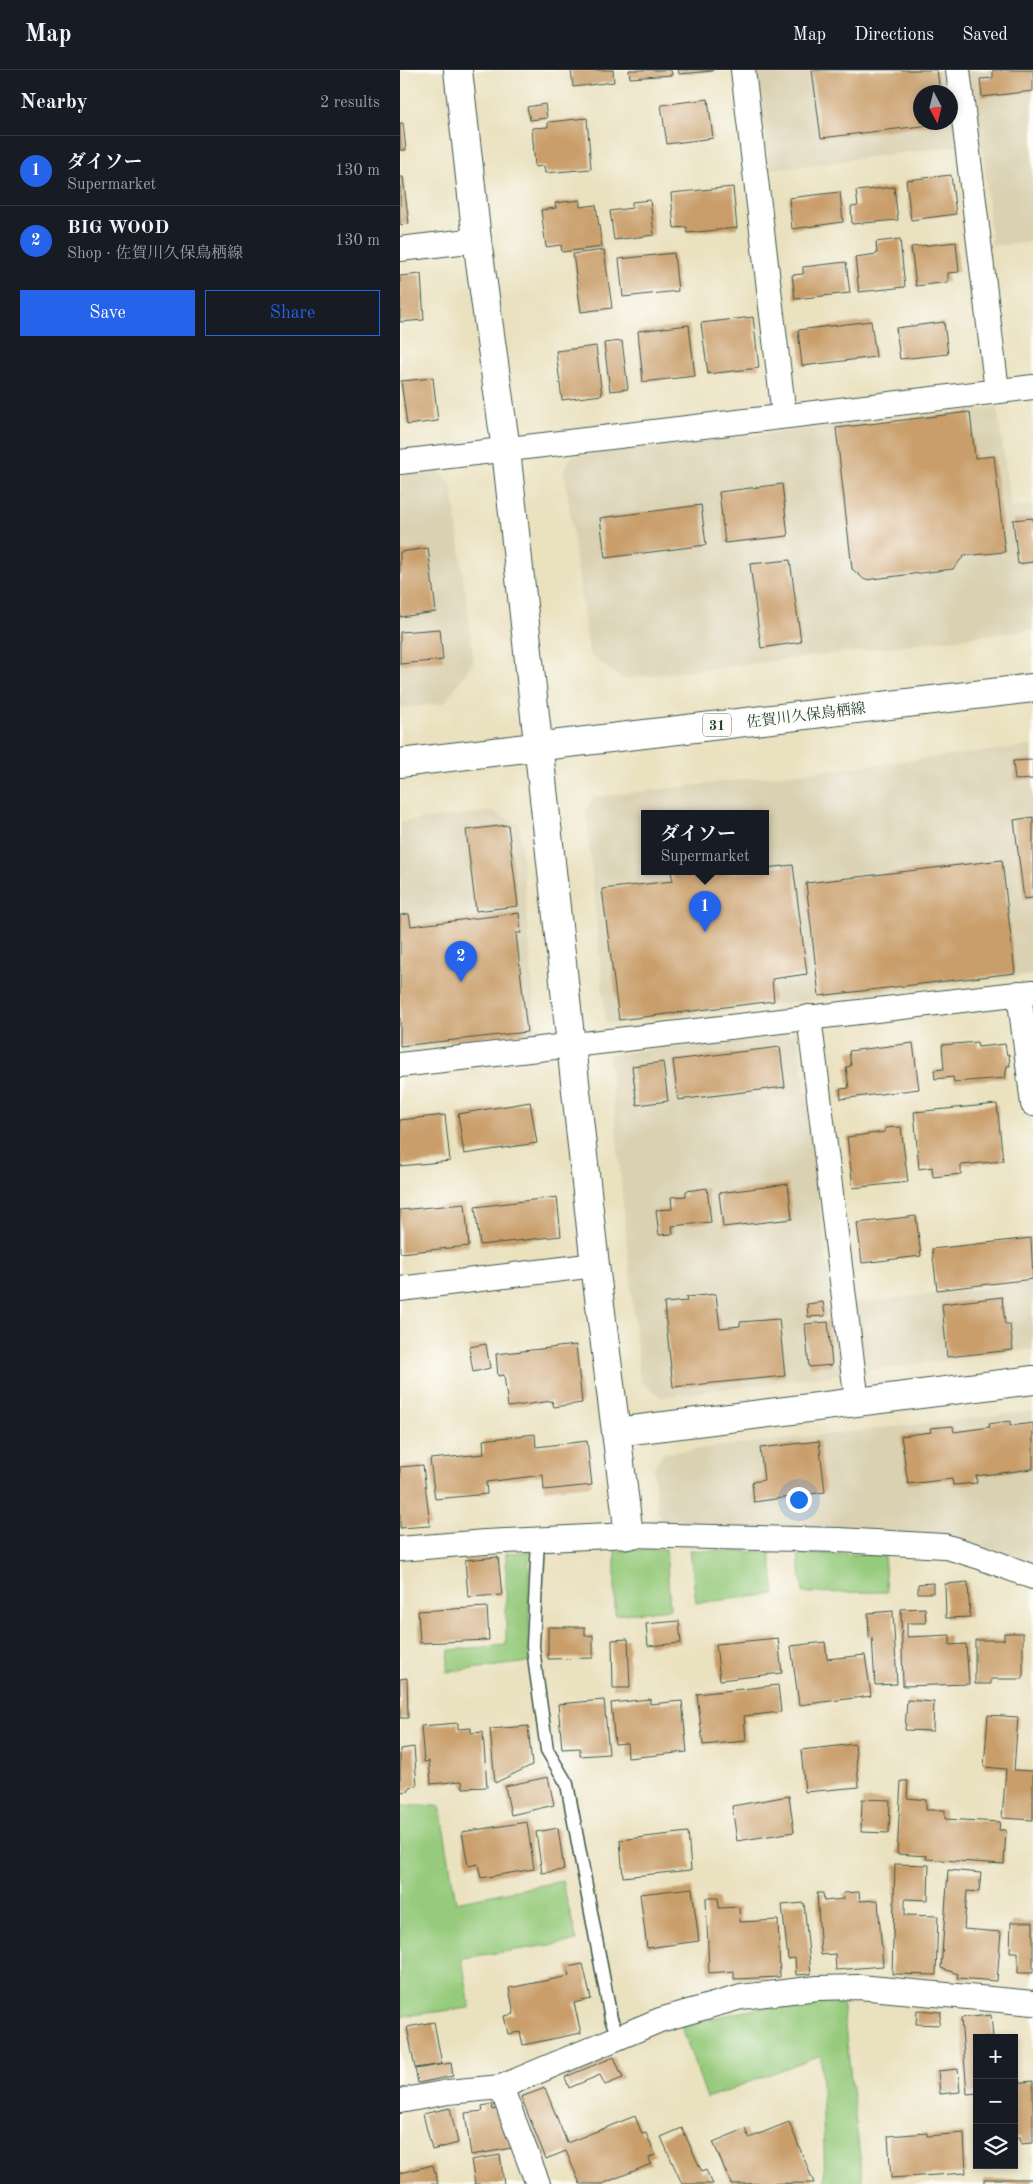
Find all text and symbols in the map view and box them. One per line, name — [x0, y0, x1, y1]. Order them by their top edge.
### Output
text: Map — [25, 23, 72, 47]
text: Map — [793, 26, 826, 44]
text: Directions — [854, 26, 934, 44]
text: Saved — [962, 26, 1008, 44]
north arrow — [913, 85, 958, 130]
text: Nearby — [20, 92, 88, 113]
text: 2 results — [320, 95, 380, 111]
text: ダイソー — [67, 154, 143, 173]
text: 1 — [31, 163, 41, 179]
text: 130 m — [335, 163, 380, 179]
text: Supermarket — [67, 177, 156, 193]
text: BIG WOOD — [67, 219, 169, 238]
text: 2 — [31, 233, 41, 249]
text: 130 m — [335, 233, 380, 249]
text: Shop · 佐賀川久保鳥栖線 — [67, 246, 243, 262]
button: Save — [20, 290, 195, 336]
button: Share — [205, 290, 380, 336]
street label: 佐賀川久保鳥栖線 — [745, 700, 867, 731]
road number: 31 — [703, 714, 731, 736]
popup — [641, 810, 769, 875]
text: ダイソー — [660, 826, 736, 845]
text: Supermarket — [660, 849, 750, 865]
pin: 1 — [689, 891, 721, 932]
pin: 2 — [445, 941, 477, 982]
your location — [786, 1487, 812, 1513]
map controls — [973, 2034, 1018, 2169]
button: + — [973, 2034, 1018, 2079]
button: − — [973, 2079, 1018, 2124]
button: layers — [973, 2124, 1018, 2169]

